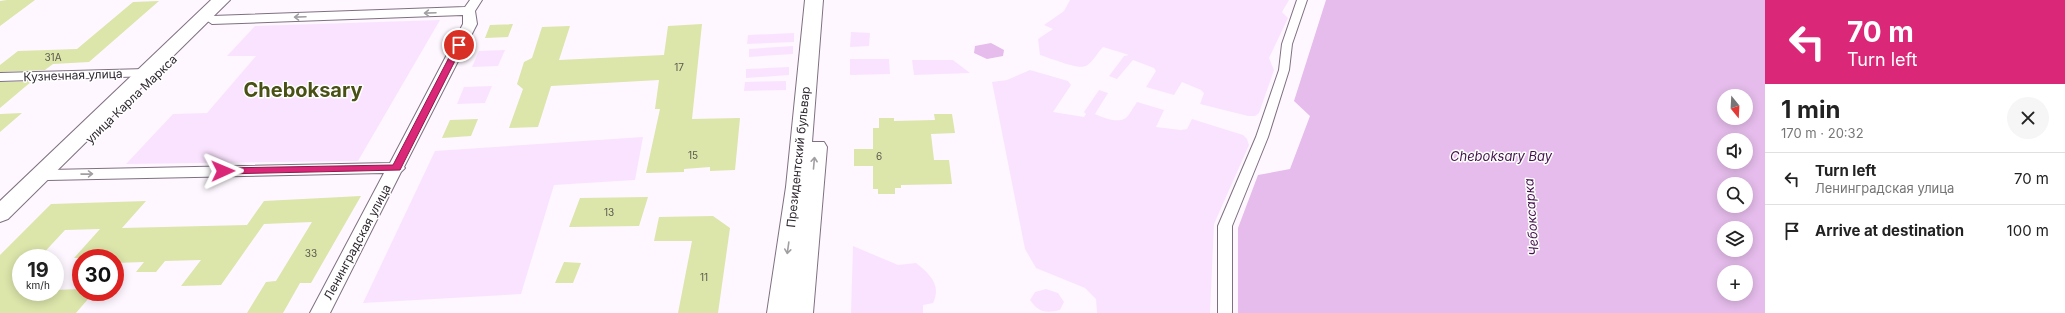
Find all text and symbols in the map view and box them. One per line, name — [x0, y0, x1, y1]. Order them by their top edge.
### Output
one-way arrow — [424, 9, 437, 16]
one-way arrow — [294, 14, 307, 21]
text: 70 m — [1847, 15, 1914, 49]
icon: left — [1781, 16, 1833, 68]
pin — [442, 28, 476, 62]
icon: arrive — [448, 34, 470, 56]
text: Turn left — [1847, 49, 1917, 70]
house number: 31А — [44, 51, 62, 63]
street label: улица Карла Маркса — [82, 51, 180, 147]
house number: 17 — [674, 61, 684, 73]
street label: Кузнечная улица — [23, 66, 123, 84]
district label: Cheboksary — [244, 78, 362, 102]
street label: Президентский бульвар — [783, 86, 813, 228]
north arrow — [1717, 89, 1753, 125]
map controls — [1717, 89, 1753, 301]
text: 1 min — [1781, 95, 1840, 124]
button: close — [2007, 97, 2049, 139]
text: 170 m · 20:32 — [1781, 125, 1864, 141]
button: sound — [1717, 133, 1753, 169]
water label: Cheboksary Bay — [1450, 148, 1553, 164]
house number: 15 — [688, 149, 698, 161]
position arrow — [202, 150, 244, 192]
house number: 6 — [876, 150, 882, 162]
one-way arrow — [811, 157, 818, 170]
text: Turn left — [1815, 161, 1876, 180]
icon: left — [1781, 168, 1803, 190]
text: 70 m — [2014, 169, 2049, 188]
one-way arrow — [80, 170, 93, 178]
button: search — [1717, 177, 1753, 213]
water label: Чебоксарка — [1520, 178, 1542, 256]
text: Ленинградская улица — [1815, 180, 1954, 196]
street label: Ленинградская улица — [320, 182, 394, 302]
house number: 13 — [604, 206, 614, 218]
icon: arrive — [1781, 220, 1803, 242]
button: layers — [1717, 221, 1753, 257]
text: Arrive at destination — [1815, 221, 1964, 240]
text: 100 m — [2007, 221, 2049, 240]
one-way arrow — [784, 241, 792, 254]
house number: 33 — [305, 247, 317, 259]
speed limit sign: 30 — [72, 249, 124, 301]
text: 19 — [27, 258, 49, 282]
button: + — [1717, 265, 1753, 301]
house number: 11 — [700, 271, 708, 283]
text: km/h — [26, 279, 50, 291]

